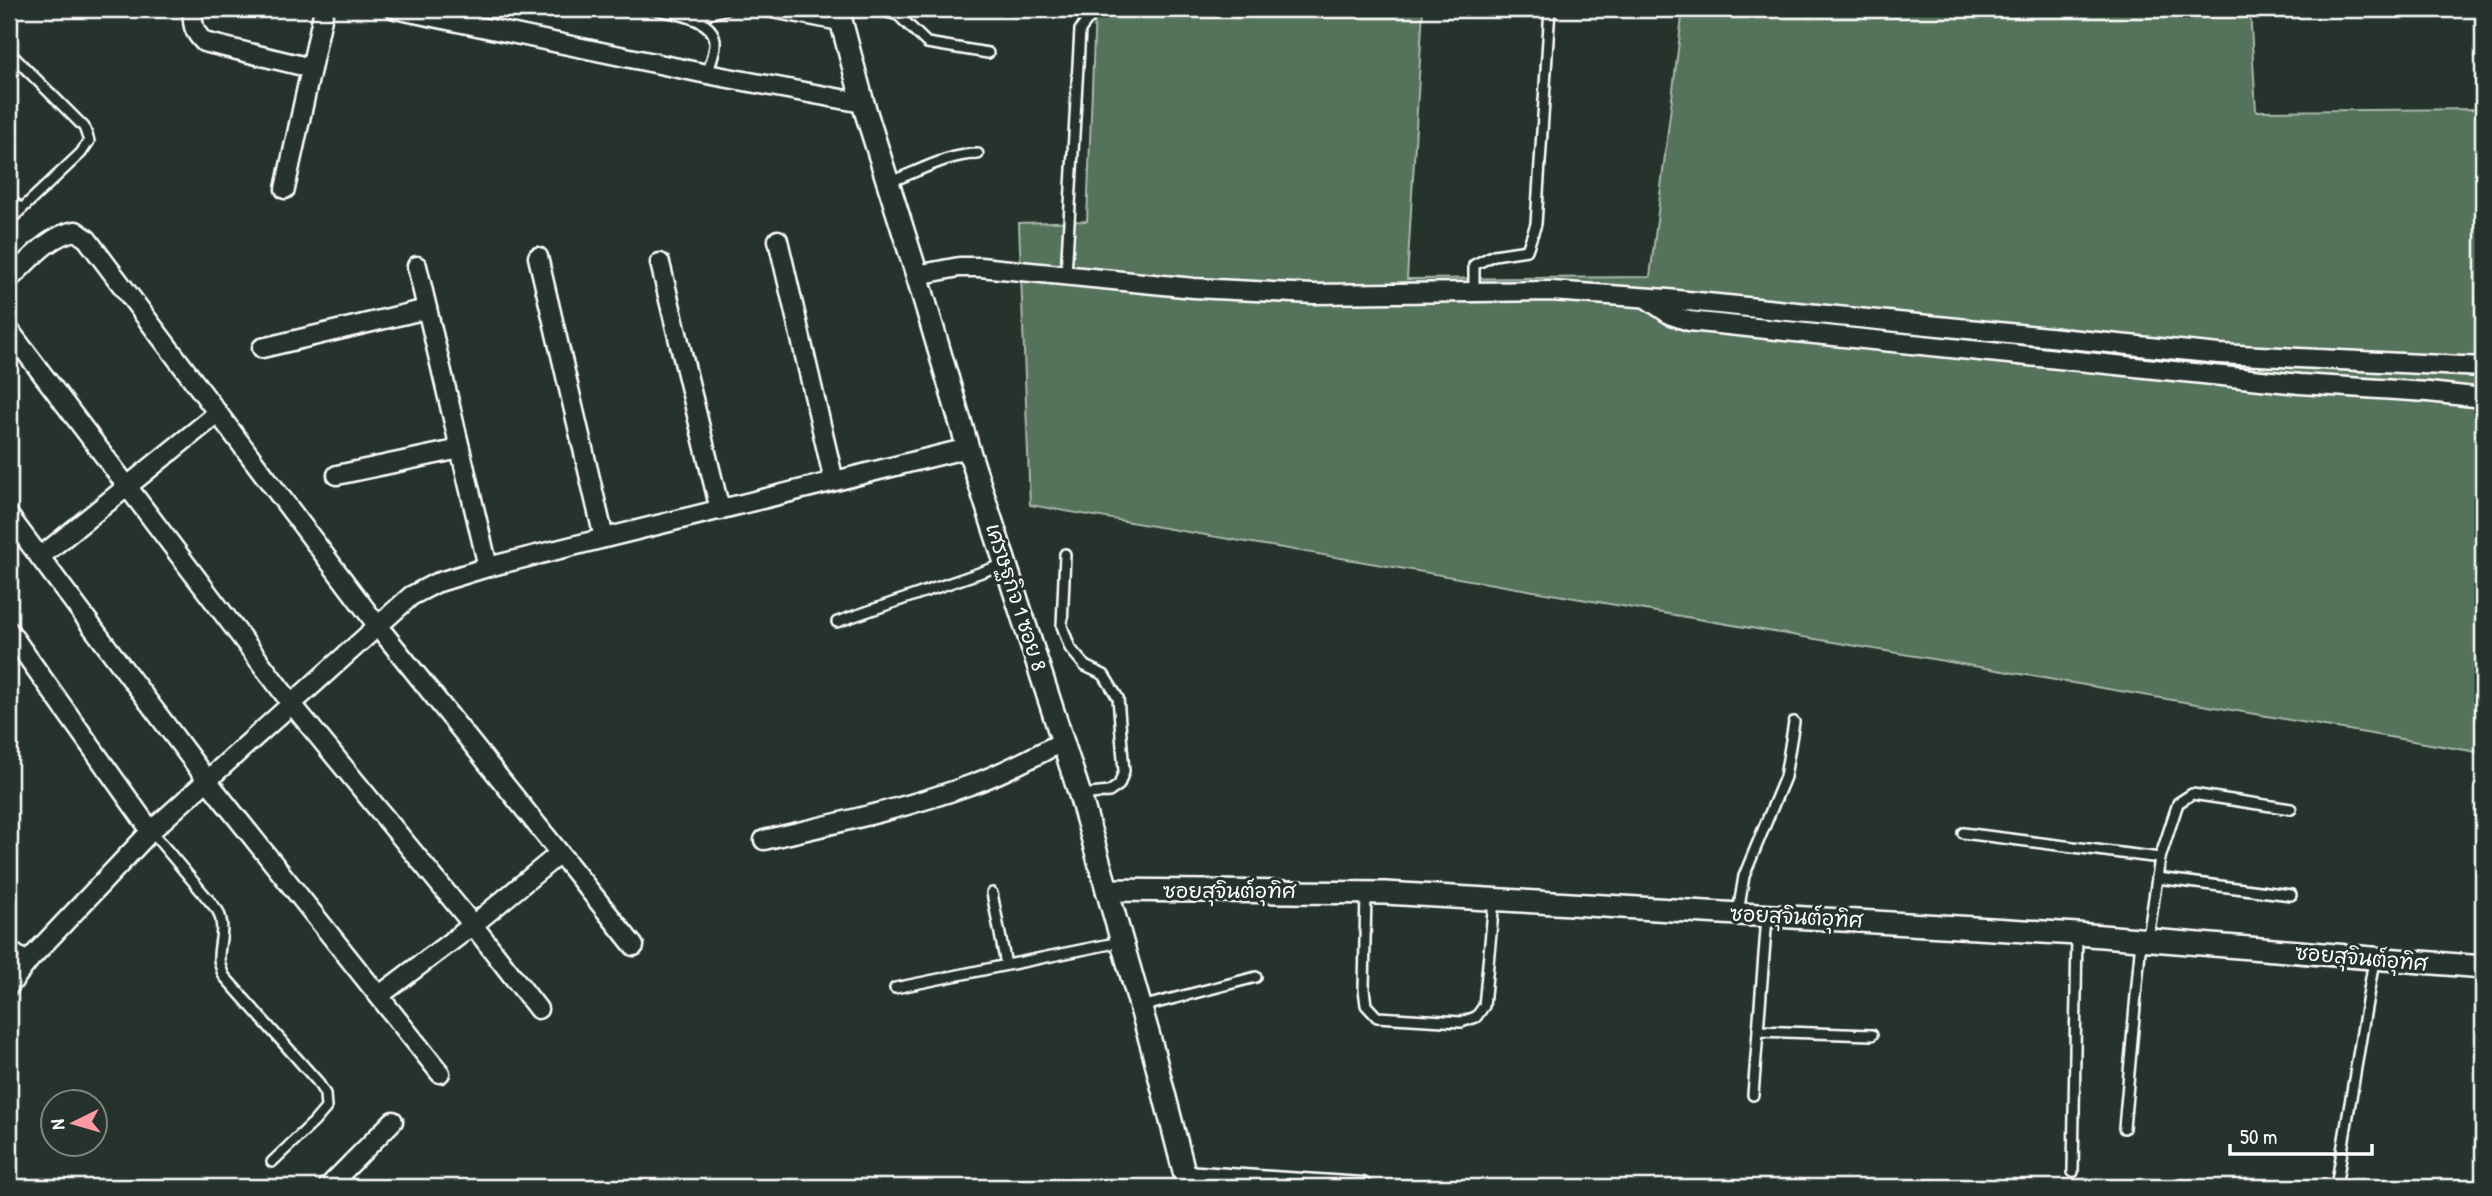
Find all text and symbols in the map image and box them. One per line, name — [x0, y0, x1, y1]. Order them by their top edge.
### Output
street label: เศรษฐกิจ 1 ซอย 8 — [979, 519, 1054, 674]
street label: ซอยสุจินต์อุทิศ — [1163, 876, 1297, 907]
street label: ซอยสุจินต์อุทิศ — [1729, 899, 1865, 937]
street label: ซอยสุจินต์อุทิศ — [2294, 937, 2430, 980]
north arrow — [38, 1088, 108, 1158]
scale bar — [2230, 1112, 2371, 1156]
text: N — [44, 1118, 70, 1131]
text: 50 m — [2240, 1122, 2277, 1151]

